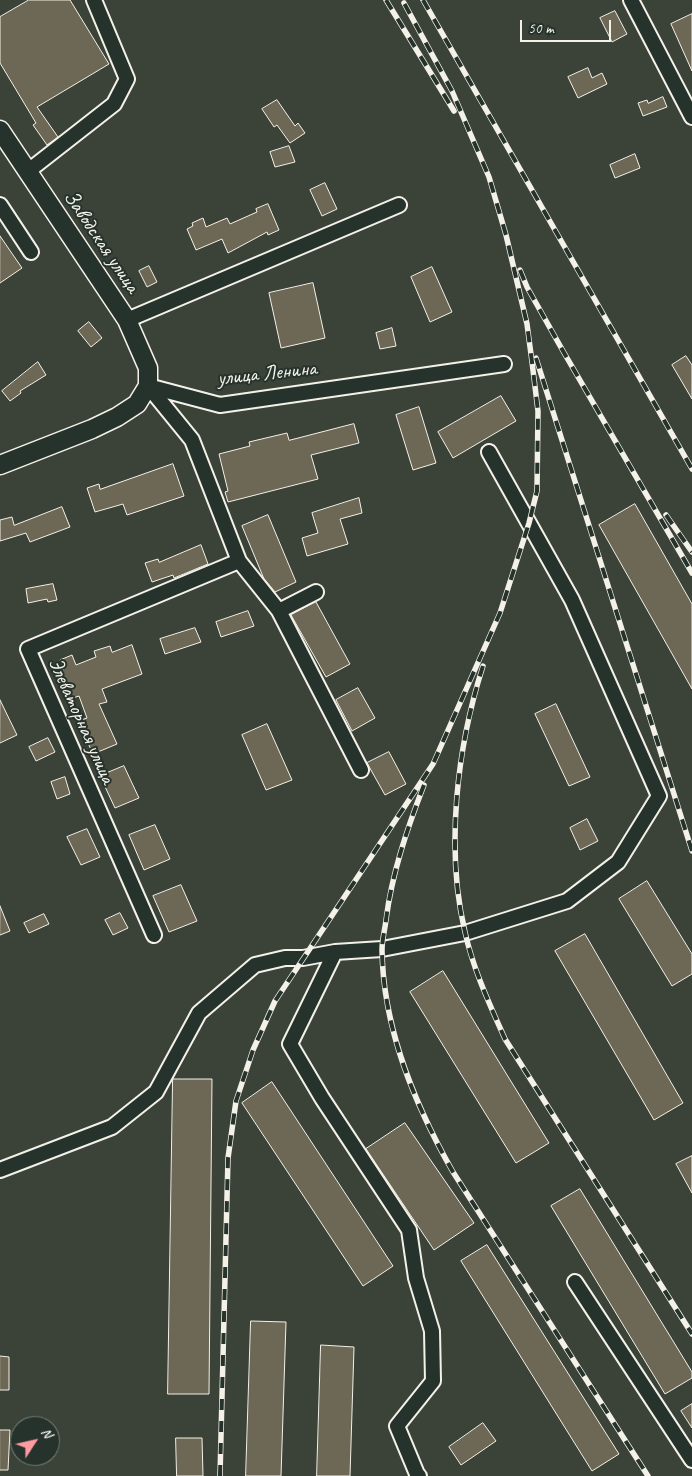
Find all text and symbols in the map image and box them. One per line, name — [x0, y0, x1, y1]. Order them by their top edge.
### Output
scale bar — [522, 10, 613, 42]
text: 50 m — [528, 19, 554, 38]
street label: Заводская улица — [57, 186, 145, 298]
street label: улица Ленина — [216, 356, 318, 392]
street label: Элеваторная улица — [42, 654, 120, 788]
north arrow — [10, 1416, 60, 1466]
text: N — [37, 1424, 56, 1441]

